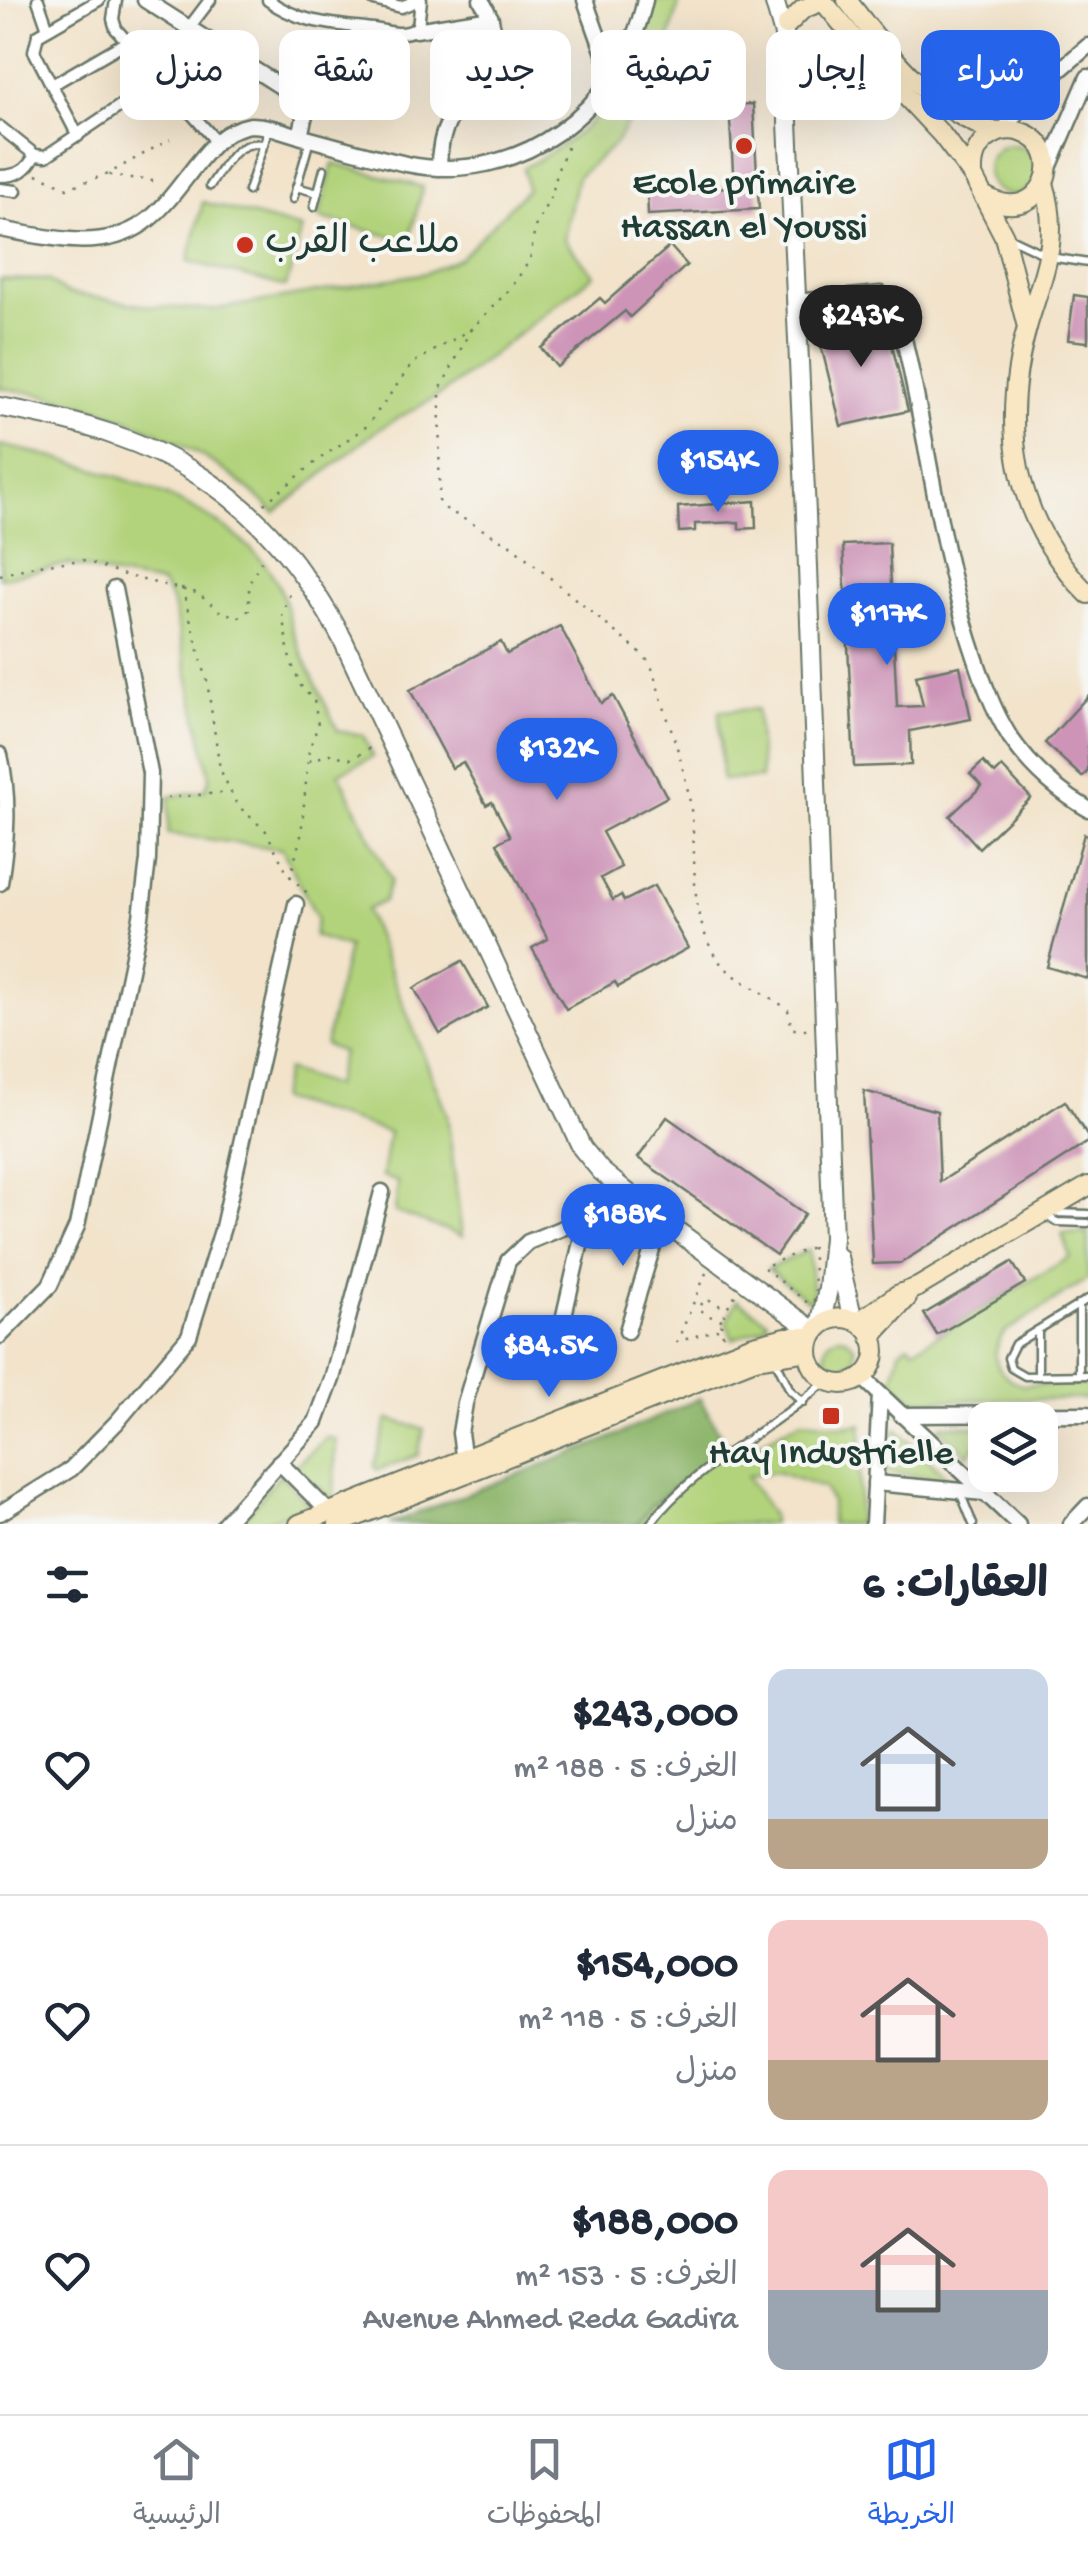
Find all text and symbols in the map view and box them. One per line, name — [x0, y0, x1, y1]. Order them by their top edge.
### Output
chip: منزل — [120, 30, 259, 120]
chip: شقة — [279, 30, 410, 120]
chip: جديد — [430, 30, 571, 120]
chip: تصفية — [591, 30, 746, 120]
chip: إيجار — [766, 30, 901, 120]
chip: شراء — [921, 30, 1060, 120]
marker: Ecole primaire Hassan el Youssi — [733, 135, 755, 157]
place label: Ecole primaire Hassan el Youssi — [620, 163, 868, 251]
place label: ملاعب القرب — [265, 222, 460, 267]
marker: ملاعب القرب — [234, 234, 256, 256]
pin: $243K — [791, 285, 931, 370]
text: $243K — [821, 298, 901, 336]
pin: $154K — [648, 430, 788, 515]
text: $154K — [680, 443, 756, 481]
pin: $117K — [817, 583, 957, 668]
text: $117K — [850, 596, 924, 634]
pin: $132K — [487, 718, 627, 803]
text: $132K — [518, 731, 596, 769]
pin: $188K — [553, 1184, 693, 1269]
text: $188K — [583, 1197, 663, 1235]
pin: $84.5K — [468, 1315, 630, 1400]
text: $84.5K — [503, 1328, 595, 1366]
map controls — [968, 1402, 1058, 1492]
button: layers — [968, 1402, 1058, 1492]
marker: Hay Industrielle — [820, 1405, 842, 1427]
place label: Hay Industrielle — [709, 1433, 954, 1477]
icon: filters — [40, 1557, 95, 1612]
text: العقارات: 6 — [863, 1564, 1048, 1613]
text: $243,000 — [572, 1692, 738, 1741]
icon: home — [848, 1709, 968, 1829]
icon: heart — [40, 1742, 95, 1797]
text: الغرف: 5 · 188 m² — [514, 1751, 738, 1789]
text: منزل — [675, 1804, 738, 1842]
text: $154,000 — [575, 1943, 738, 1992]
icon: home — [848, 1960, 968, 2080]
icon: heart — [40, 1993, 95, 2048]
text: الغرف: 5 · 118 m² — [518, 2002, 738, 2040]
text: منزل — [675, 2055, 738, 2093]
text: $188,000 — [571, 2200, 738, 2249]
icon: home — [848, 2210, 968, 2330]
icon: heart — [40, 2243, 95, 2298]
text: الغرف: 5 · 153 m² — [515, 2259, 738, 2297]
text: Avenue Ahmed Reda Gadira — [362, 2302, 738, 2340]
tab: الرئيسية — [133, 2432, 221, 2538]
tab: المحفوظات — [487, 2432, 602, 2538]
tab: الخريطة — [868, 2432, 955, 2538]

